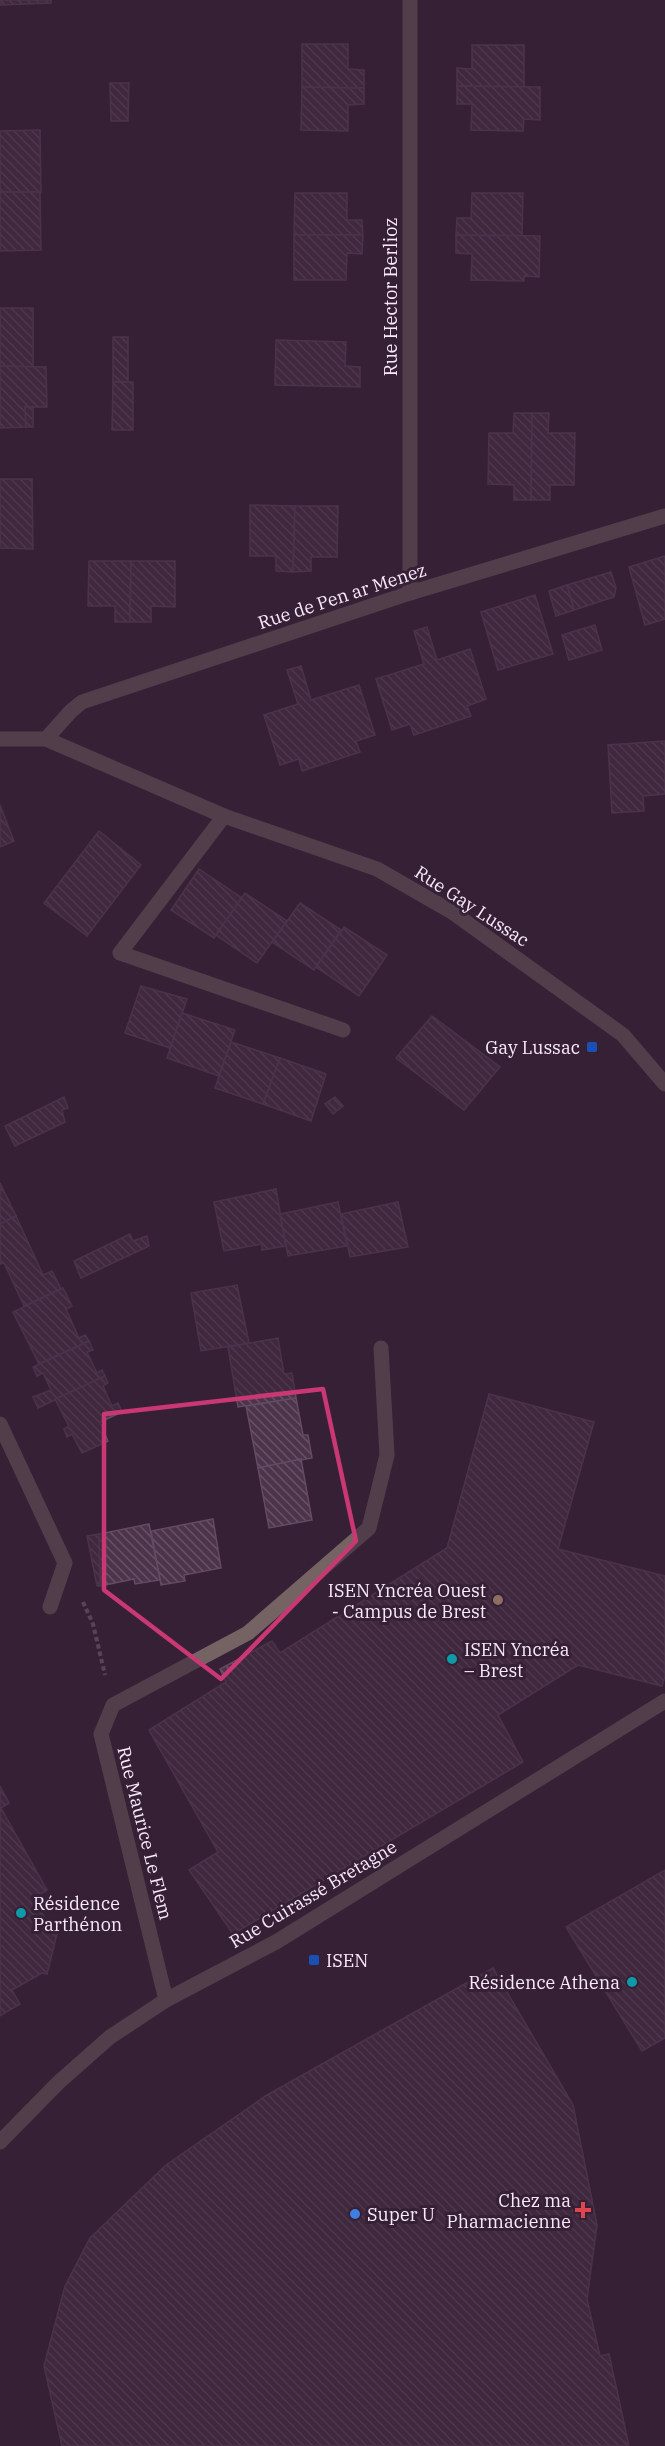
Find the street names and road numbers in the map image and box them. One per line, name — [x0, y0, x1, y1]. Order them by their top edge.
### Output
street label: Rue Hector Berlioz — [379, 218, 402, 376]
street label: Rue de Pen ar Menez — [255, 558, 429, 634]
street label: Rue Gay Lussac — [410, 860, 534, 952]
street label: Rue Maurice Le Flem — [112, 1744, 178, 1922]
street label: Rue Cuirassé Bretagne — [225, 1835, 401, 1953]

